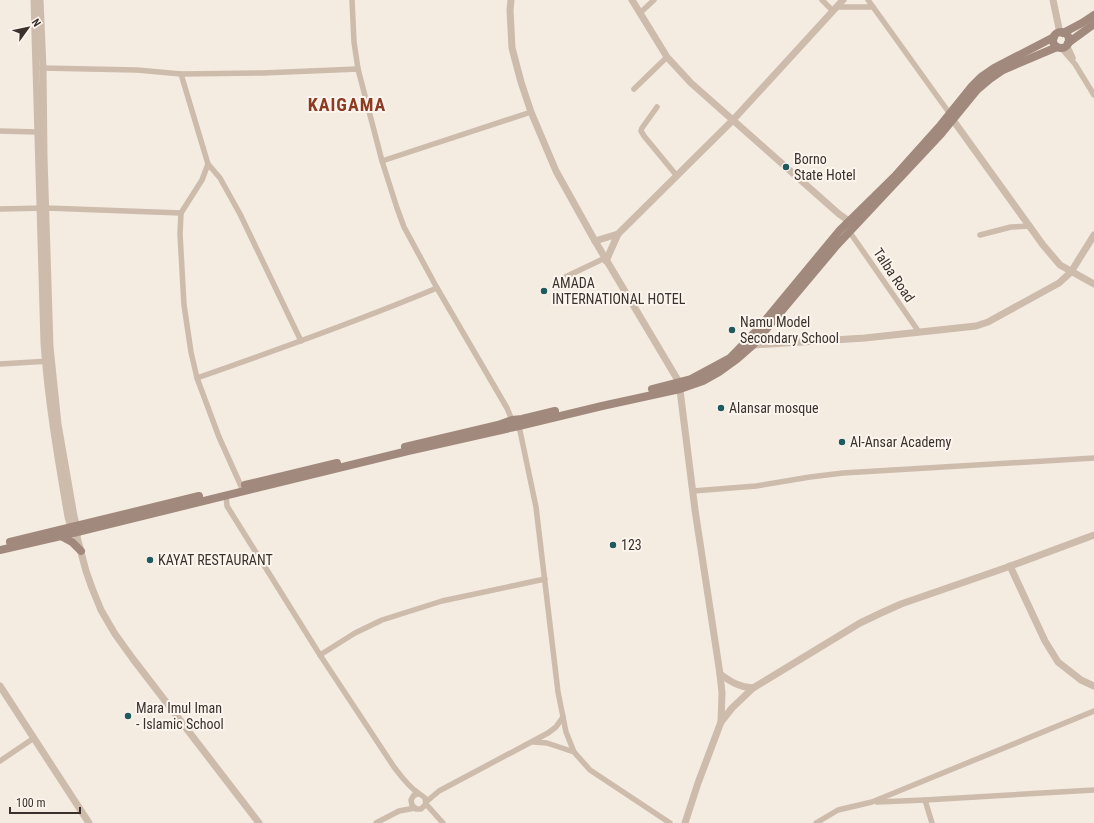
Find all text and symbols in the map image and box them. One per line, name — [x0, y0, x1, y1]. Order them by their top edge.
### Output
north arrow — [8, 8, 48, 48]
text: N — [29, 16, 43, 29]
district label: KAIGAMA — [308, 94, 386, 115]
place label: Borno State Hotel — [794, 151, 856, 183]
marker: Borno State Hotel — [781, 162, 791, 172]
street label: Talba Road — [870, 245, 918, 305]
place label: AMADA INTERNATIONAL HOTEL — [552, 275, 686, 307]
marker: AMADA INTERNATIONAL HOTEL — [539, 286, 549, 296]
place label: Namu Model Secondary School — [740, 314, 839, 346]
marker: Namu Model Secondary School — [727, 325, 737, 335]
place label: Alansar mosque — [729, 400, 819, 416]
marker: Alansar mosque — [716, 403, 726, 413]
place label: Al-Ansar Academy — [850, 434, 951, 450]
marker: Al-Ansar Academy — [837, 437, 847, 447]
place label: 123 — [621, 537, 642, 553]
marker: 123 — [608, 540, 618, 550]
place label: KAYAT RESTAURANT — [158, 552, 273, 568]
marker: KAYAT RESTAURANT — [145, 555, 155, 565]
place label: Mara Imul Iman - Islamic School — [136, 700, 224, 732]
marker: Mara Imul Iman - Islamic School — [123, 711, 133, 721]
scale bar — [10, 789, 80, 815]
text: 100 m — [16, 796, 46, 810]

